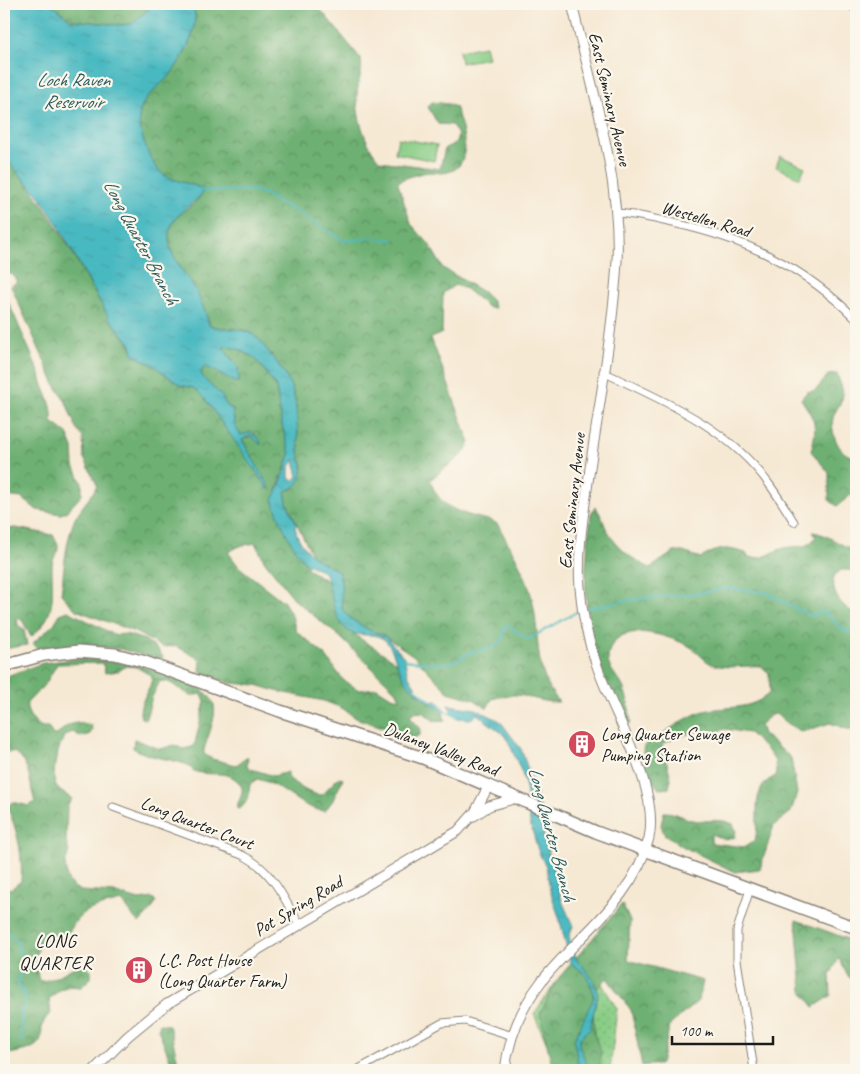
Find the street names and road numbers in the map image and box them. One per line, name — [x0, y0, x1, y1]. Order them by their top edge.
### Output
street label: East Seminary Avenue — [584, 30, 636, 169]
street label: Westellen Road — [659, 196, 756, 243]
street label: East Seminary Avenue — [554, 431, 590, 570]
street label: Dulaney Valley Road — [381, 717, 504, 782]
street label: Long Quarter Court — [138, 791, 258, 855]
street label: Pot Spring Road — [250, 869, 349, 941]

